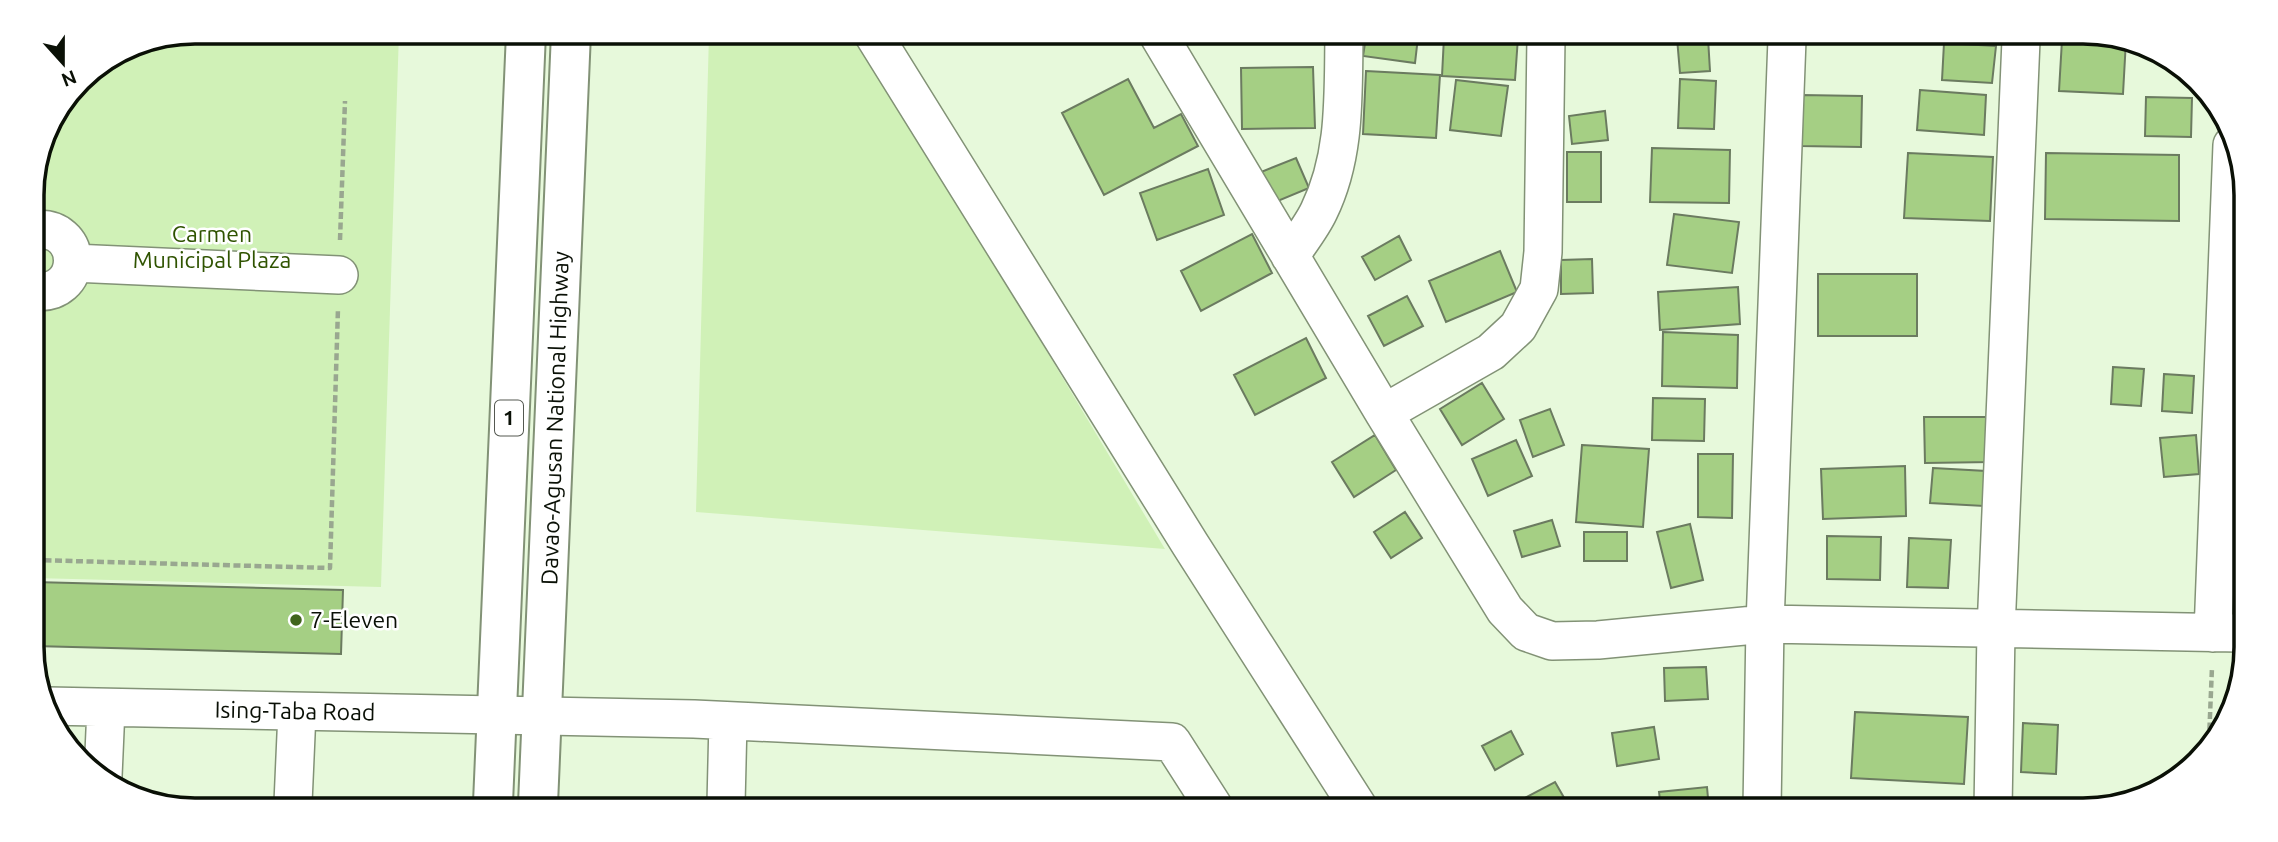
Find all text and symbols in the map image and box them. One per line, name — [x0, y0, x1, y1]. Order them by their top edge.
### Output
north arrow — [28, 28, 98, 98]
text: N — [59, 66, 80, 92]
park label: Carmen Municipal Plaza — [133, 221, 291, 272]
street label: Davao-Agusan National Highway — [536, 251, 573, 585]
road number: 1 — [495, 400, 523, 436]
place label: 7-Eleven — [310, 607, 398, 632]
marker: 7-Eleven — [288, 612, 304, 628]
street label: Ising-Taba Road — [214, 697, 376, 724]

